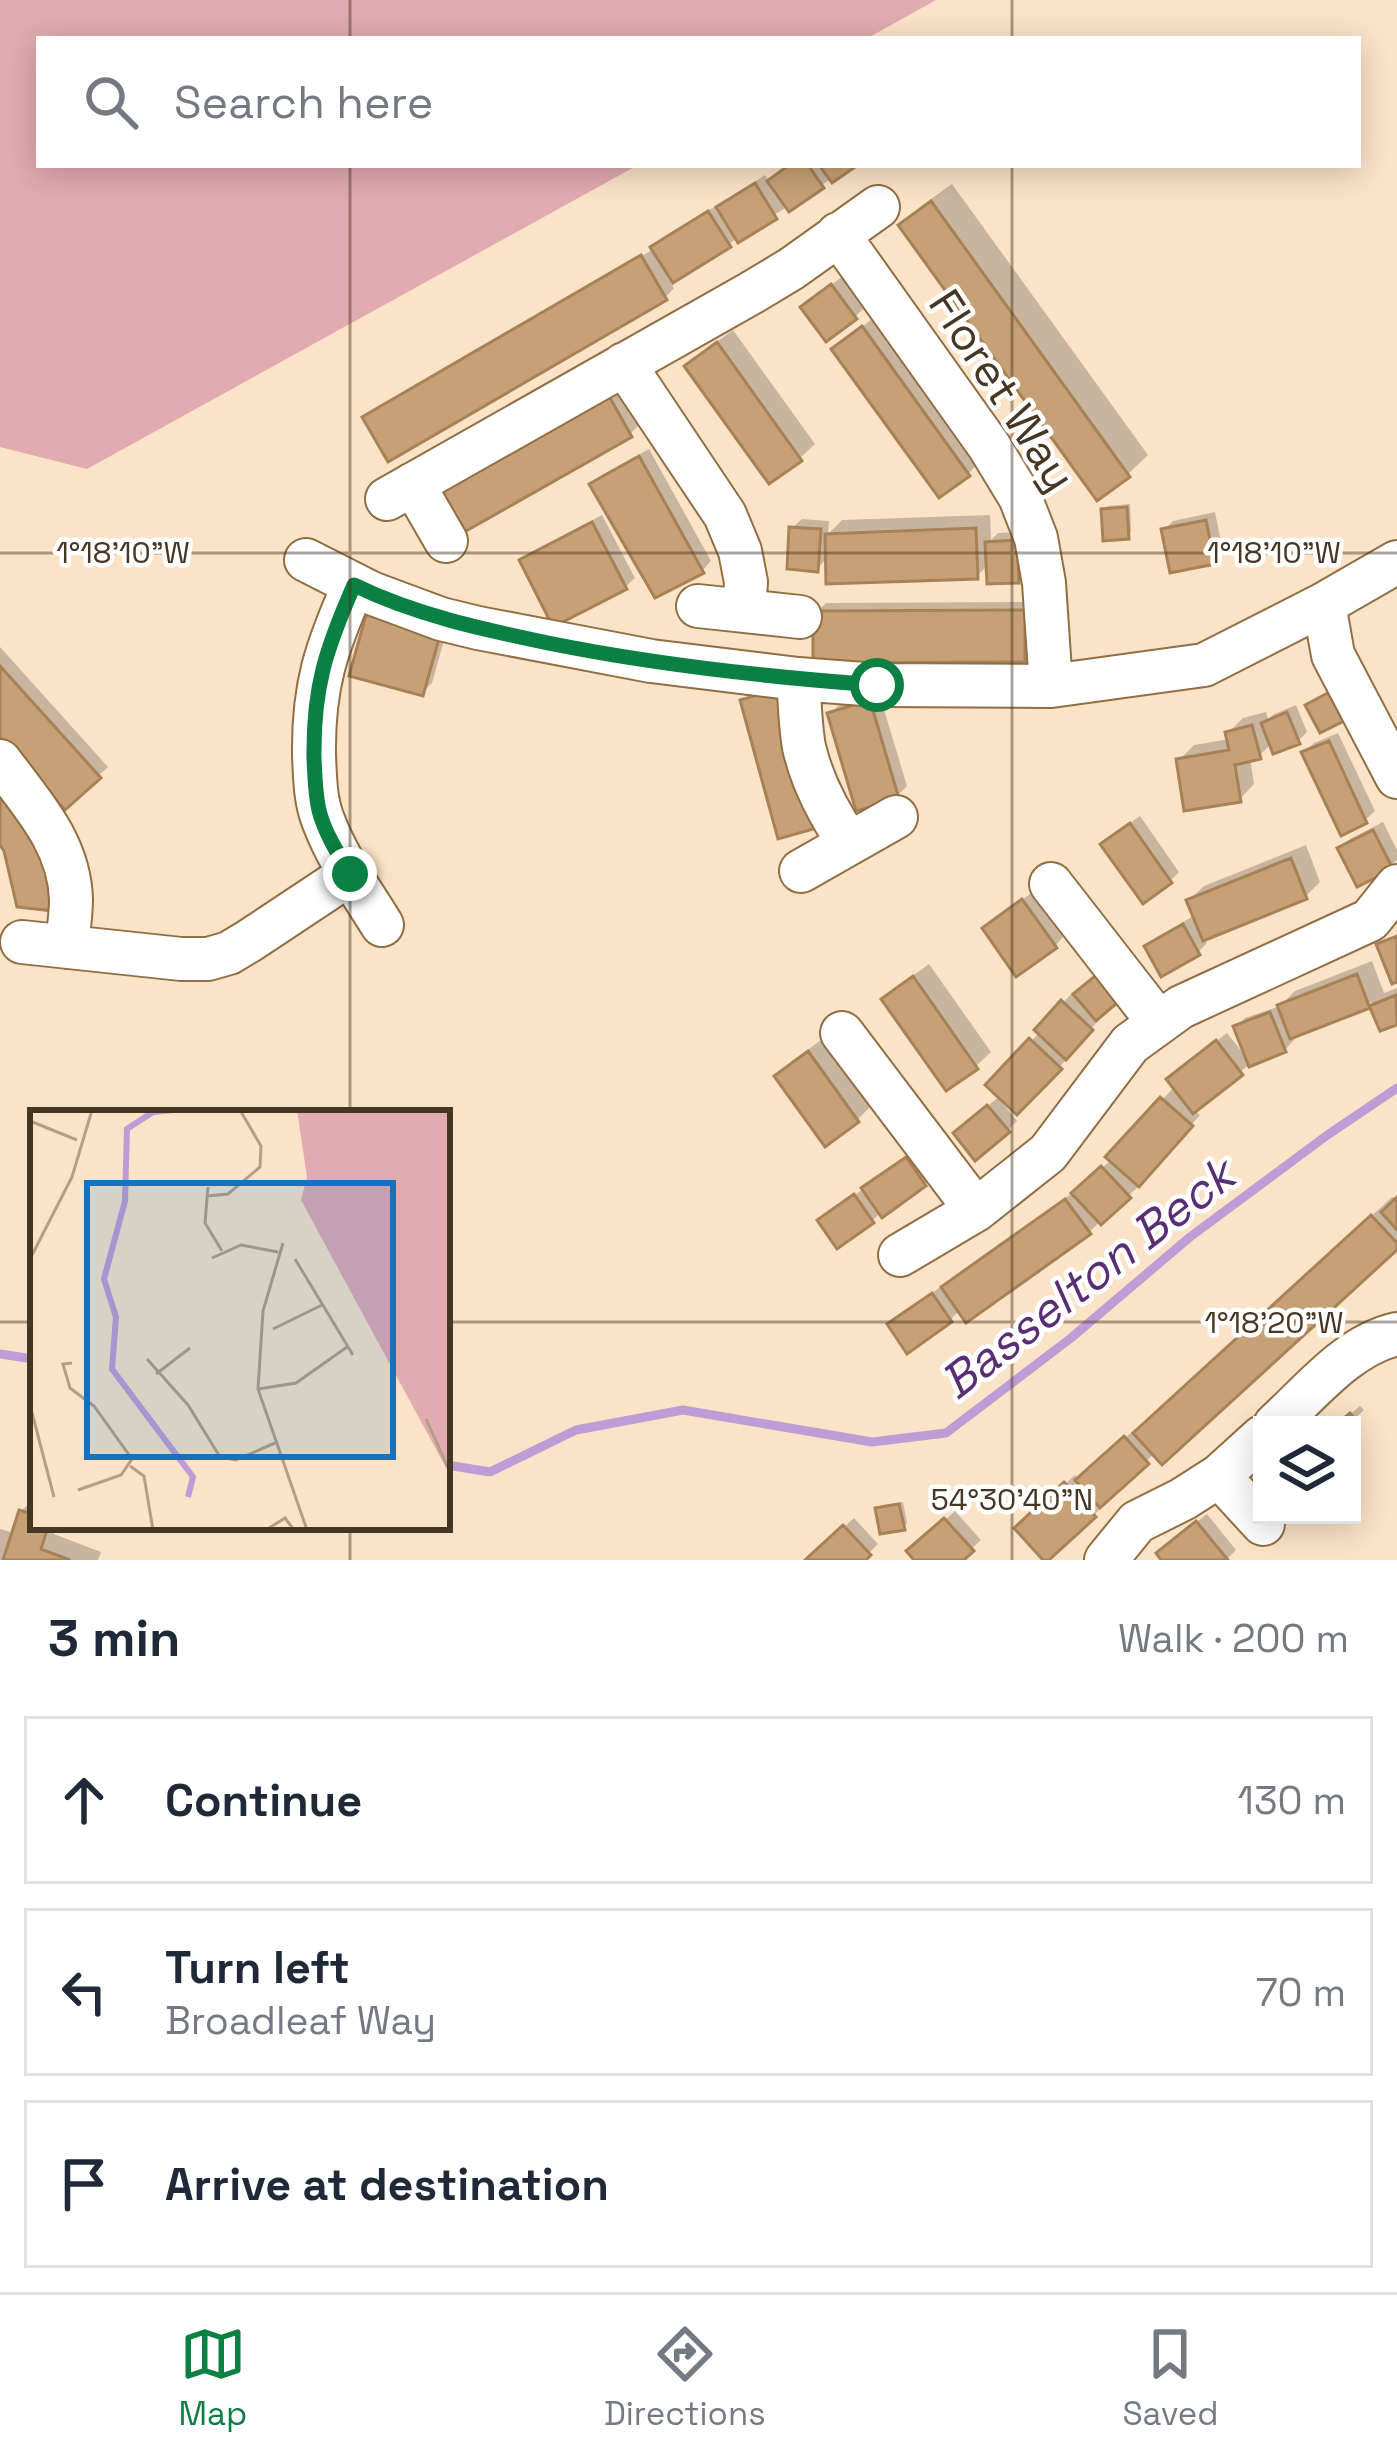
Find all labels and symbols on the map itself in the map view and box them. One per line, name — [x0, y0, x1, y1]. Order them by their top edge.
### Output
street label: Floret Way — [916, 279, 1089, 502]
text: 1°18'10"W — [56, 533, 190, 572]
text: 1°18'10"W — [1207, 533, 1341, 572]
route start — [850, 658, 904, 712]
route end — [323, 847, 377, 901]
inset map — [30, 1110, 450, 1530]
water label: Basselton Beck — [928, 1141, 1251, 1412]
text: 1°18'20"W — [1204, 1303, 1344, 1342]
text: 54°30'40"N — [931, 1480, 1093, 1519]

